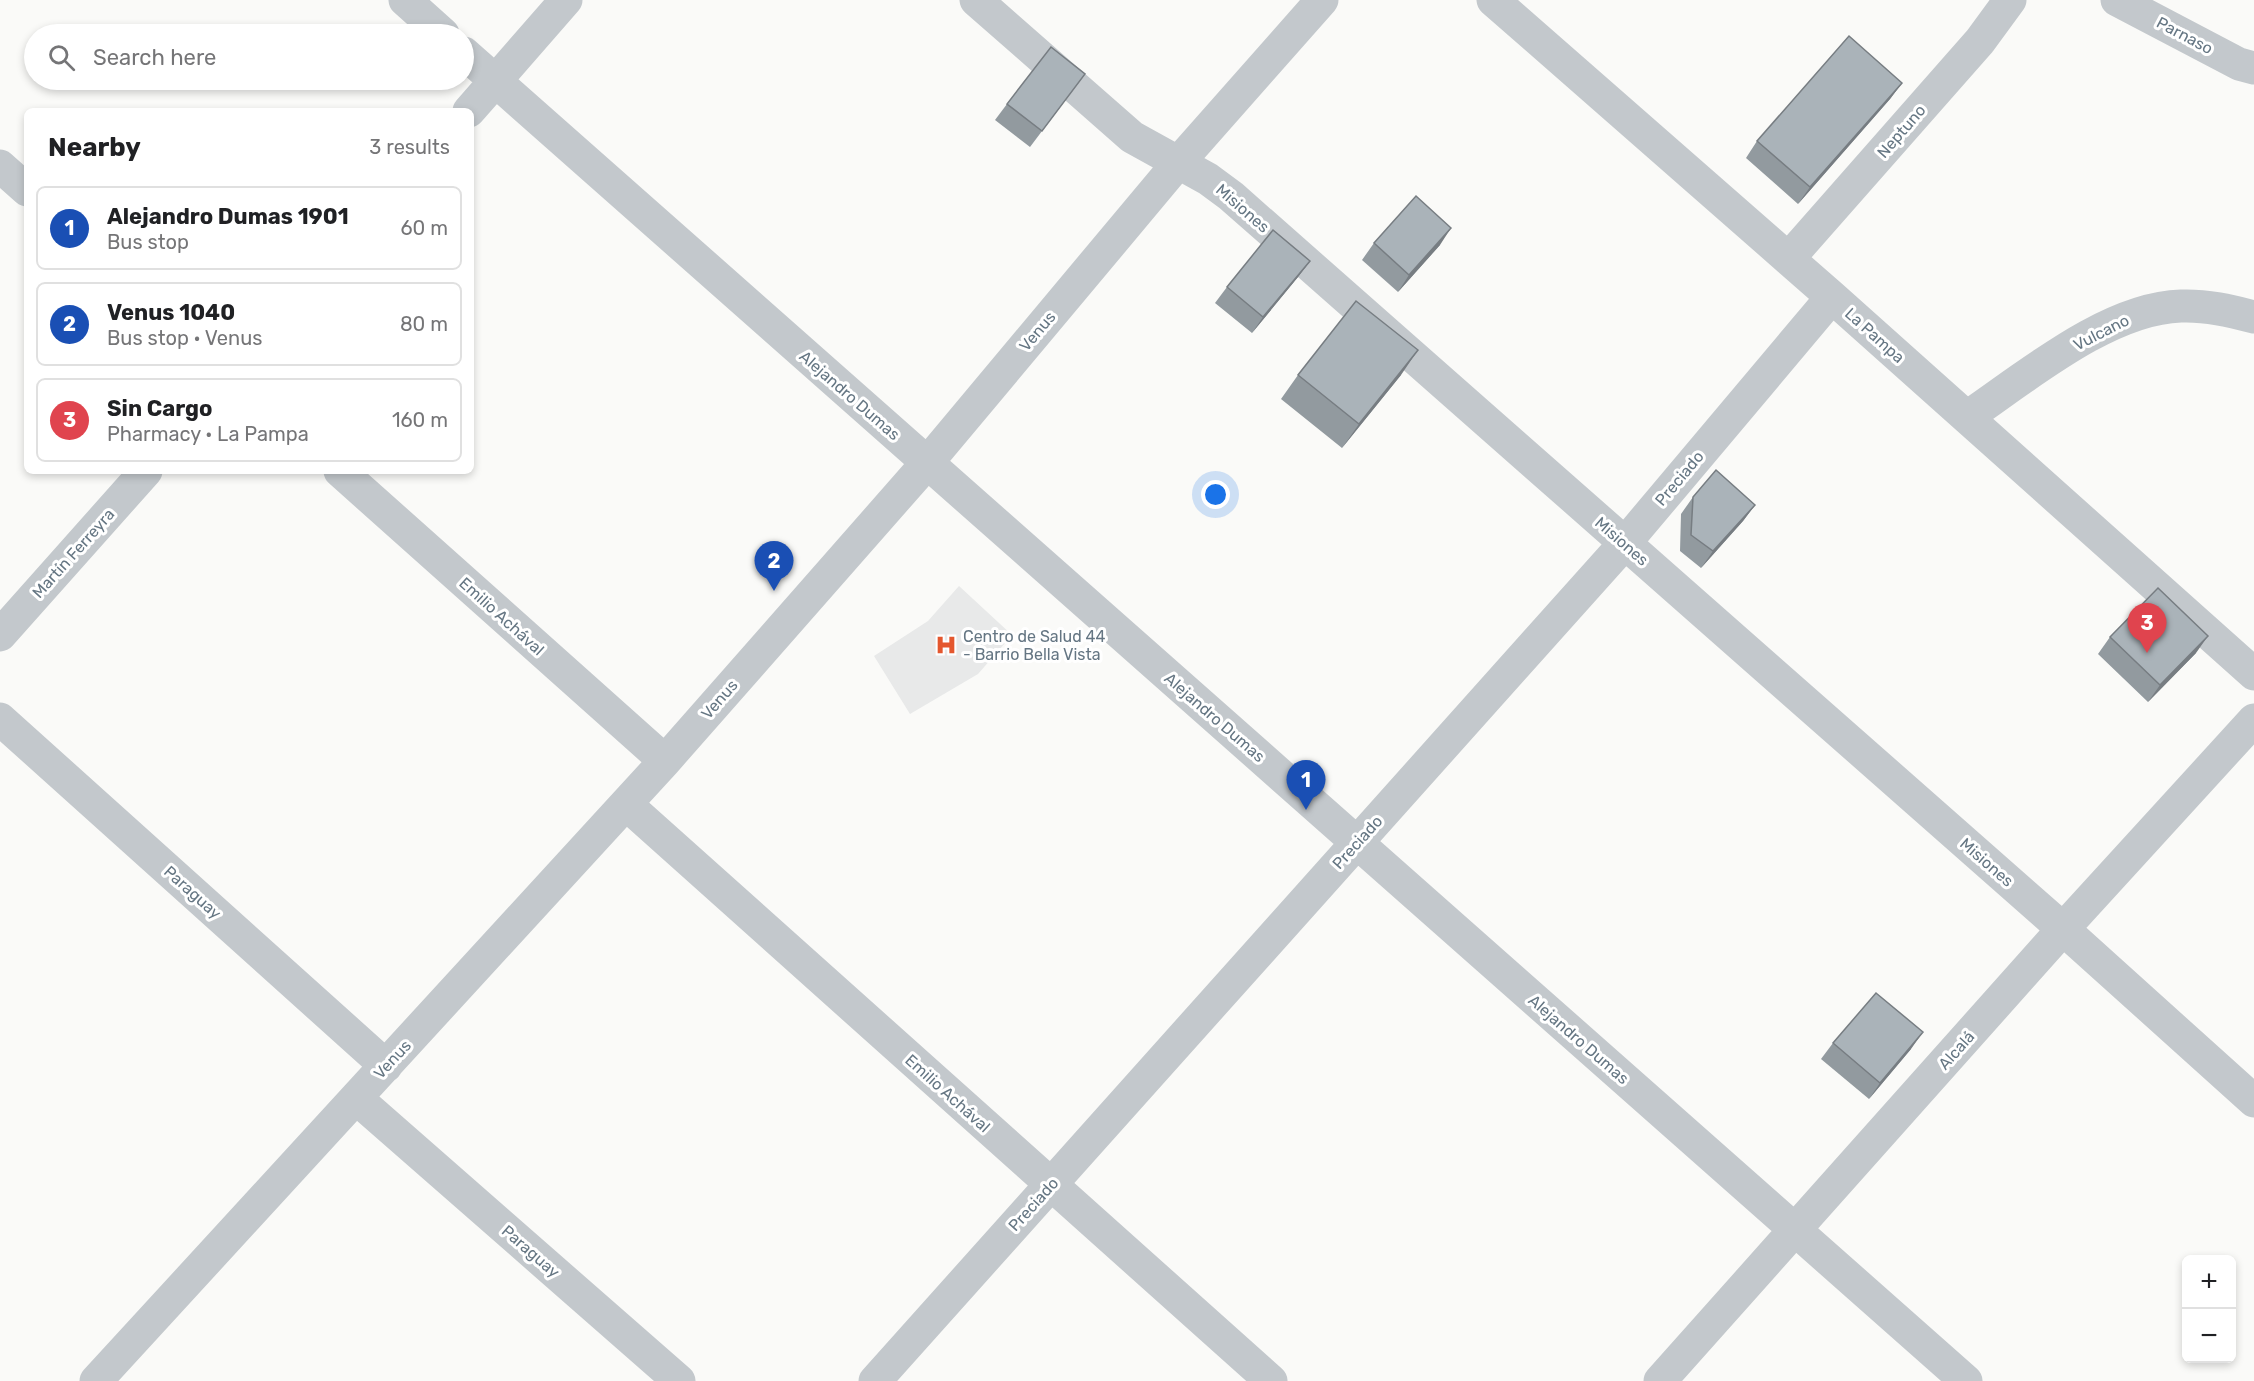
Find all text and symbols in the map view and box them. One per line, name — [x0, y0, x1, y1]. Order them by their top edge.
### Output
street label: Parnaso — [2153, 13, 2216, 58]
search box — [24, 24, 474, 90]
icon: search — [45, 41, 78, 74]
text: Search here — [93, 44, 216, 71]
street label: Neptuno — [1873, 101, 1930, 162]
text: Nearby — [48, 132, 141, 163]
text: 3 results — [369, 135, 450, 159]
street label: Misiones — [1212, 180, 1273, 237]
text: Alejandro Dumas 1901 — [107, 203, 349, 230]
text: 1 — [65, 216, 74, 240]
text: 60 m — [401, 216, 448, 240]
text: Bus stop — [107, 230, 189, 254]
text: Venus 1040 — [107, 299, 235, 326]
street label: La Pampa — [1841, 304, 1908, 367]
street label: Venus — [1015, 308, 1059, 355]
street label: Vulcano — [2070, 310, 2132, 355]
text: 2 — [63, 312, 76, 336]
text: 80 m — [400, 312, 448, 336]
text: Bus stop · Venus — [107, 326, 262, 350]
street label: Alejandro Dumas — [796, 347, 904, 444]
text: Sin Cargo — [107, 395, 212, 422]
text: 3 — [63, 408, 76, 432]
text: 160 m — [392, 408, 448, 432]
text: Pharmacy · La Pampa — [107, 422, 309, 446]
street label: Preciado — [1651, 447, 1708, 509]
your location — [1201, 480, 1230, 509]
street label: Martín Ferreyra — [28, 505, 118, 602]
street label: Misiones — [1591, 513, 1652, 570]
pin: 2 — [754, 542, 794, 591]
street label: Emilio Achával — [455, 573, 548, 659]
pin: 3 — [2128, 604, 2166, 653]
place label: Centro de Salud 44 - Barrio Bella Vista — [963, 627, 1106, 664]
hospital icon: Centro de Salud 44 - Barrio Bella Vista — [934, 633, 958, 657]
street label: Alejandro Dumas — [1161, 669, 1269, 766]
street label: Venus — [697, 676, 742, 723]
pin: 1 — [1286, 760, 1326, 810]
street label: Preciado — [1328, 812, 1386, 873]
street label: Misiones — [1956, 834, 2017, 891]
street label: Paraguay — [160, 862, 225, 923]
street label: Alejandro Dumas — [1525, 991, 1633, 1088]
street label: Alcalá — [1934, 1027, 1978, 1073]
street label: Venus — [370, 1036, 415, 1083]
street label: Emilio Achával — [901, 1050, 994, 1136]
street label: Preciado — [1004, 1174, 1062, 1235]
street label: Paraguay — [498, 1221, 564, 1282]
map controls — [2182, 1255, 2236, 1363]
button: + — [2182, 1255, 2236, 1309]
button: − — [2182, 1309, 2236, 1363]

